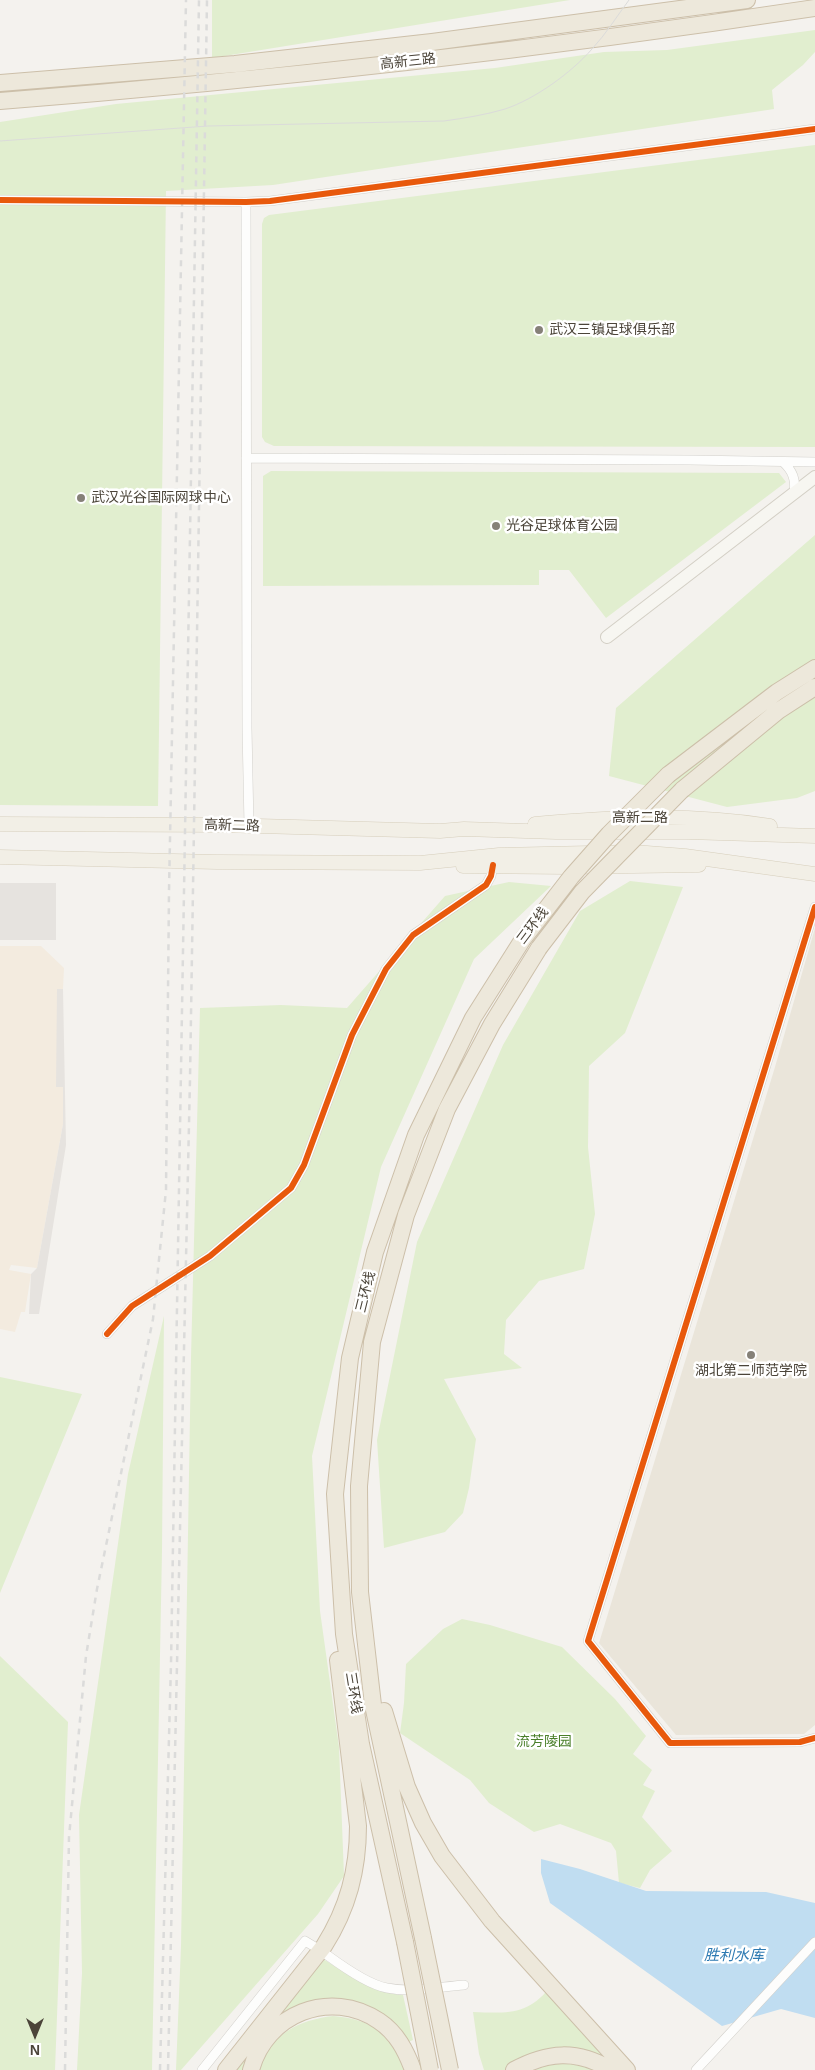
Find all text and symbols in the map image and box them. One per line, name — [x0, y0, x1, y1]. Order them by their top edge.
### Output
street label: 高新三路 — [379, 51, 437, 73]
place label: 武汉三镇足球俱乐部 — [549, 322, 675, 338]
marker: 武汉三镇足球俱乐部 — [533, 324, 545, 336]
place label: 武汉光谷国际网球中心 — [91, 490, 231, 506]
marker: 武汉光谷国际网球中心 — [75, 492, 87, 504]
place label: 光谷足球体育公园 — [506, 518, 618, 534]
marker: 光谷足球体育公园 — [490, 520, 502, 532]
street label: 高新二路 — [612, 810, 668, 826]
street label: 高新二路 — [204, 817, 260, 835]
street label: 三环线 — [514, 904, 552, 948]
street label: 三环线 — [353, 1270, 379, 1314]
marker: 湖北第二师范学院 — [745, 1349, 757, 1361]
place label: 湖北第二师范学院 — [695, 1363, 807, 1379]
street label: 三环线 — [341, 1671, 365, 1715]
park label: 流芳陵园 — [516, 1734, 572, 1750]
water label: 胜利水库 — [704, 1947, 764, 1965]
north arrow — [10, 2010, 60, 2060]
text: N — [30, 2042, 40, 2058]

